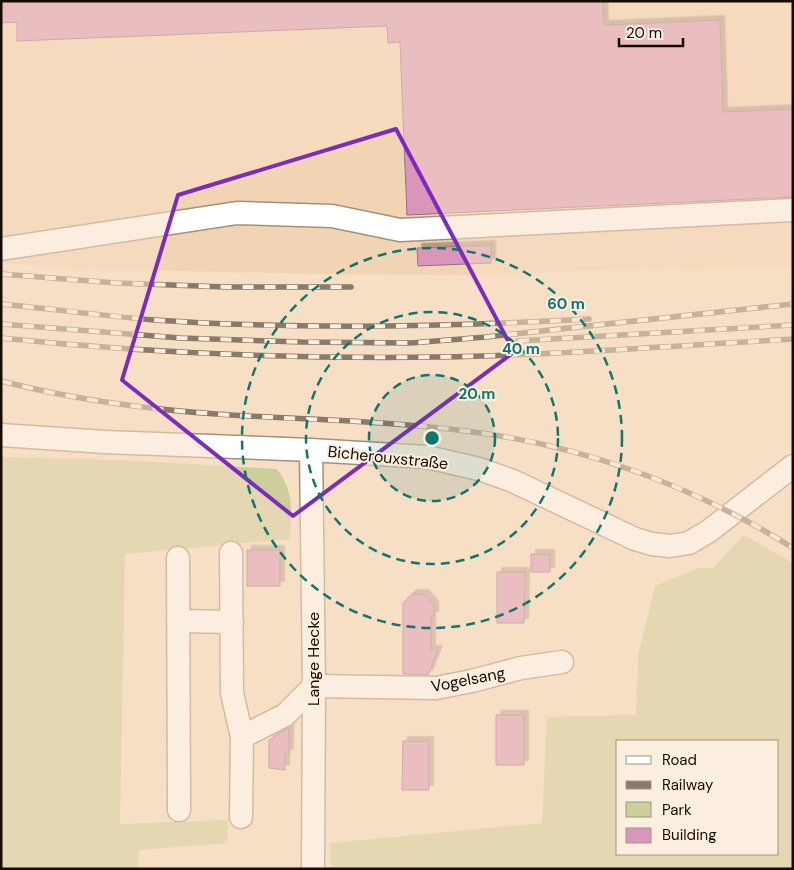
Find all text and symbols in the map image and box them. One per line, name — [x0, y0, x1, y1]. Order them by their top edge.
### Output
scale bar — [619, 15, 683, 47]
text: 20 m — [626, 23, 662, 43]
text: 60 m — [547, 294, 585, 314]
text: 40 m — [502, 339, 540, 359]
text: 20 m — [459, 384, 495, 404]
centre of rings — [423, 429, 441, 447]
street label: Bicherouxstraße — [327, 441, 449, 474]
street label: Lange Hecke — [303, 612, 324, 706]
street label: Vogelsang — [429, 662, 507, 697]
legend — [616, 740, 779, 855]
text: Road — [662, 750, 697, 770]
text: Railway — [662, 775, 714, 795]
text: Park — [662, 800, 692, 820]
text: Building — [662, 825, 717, 845]

